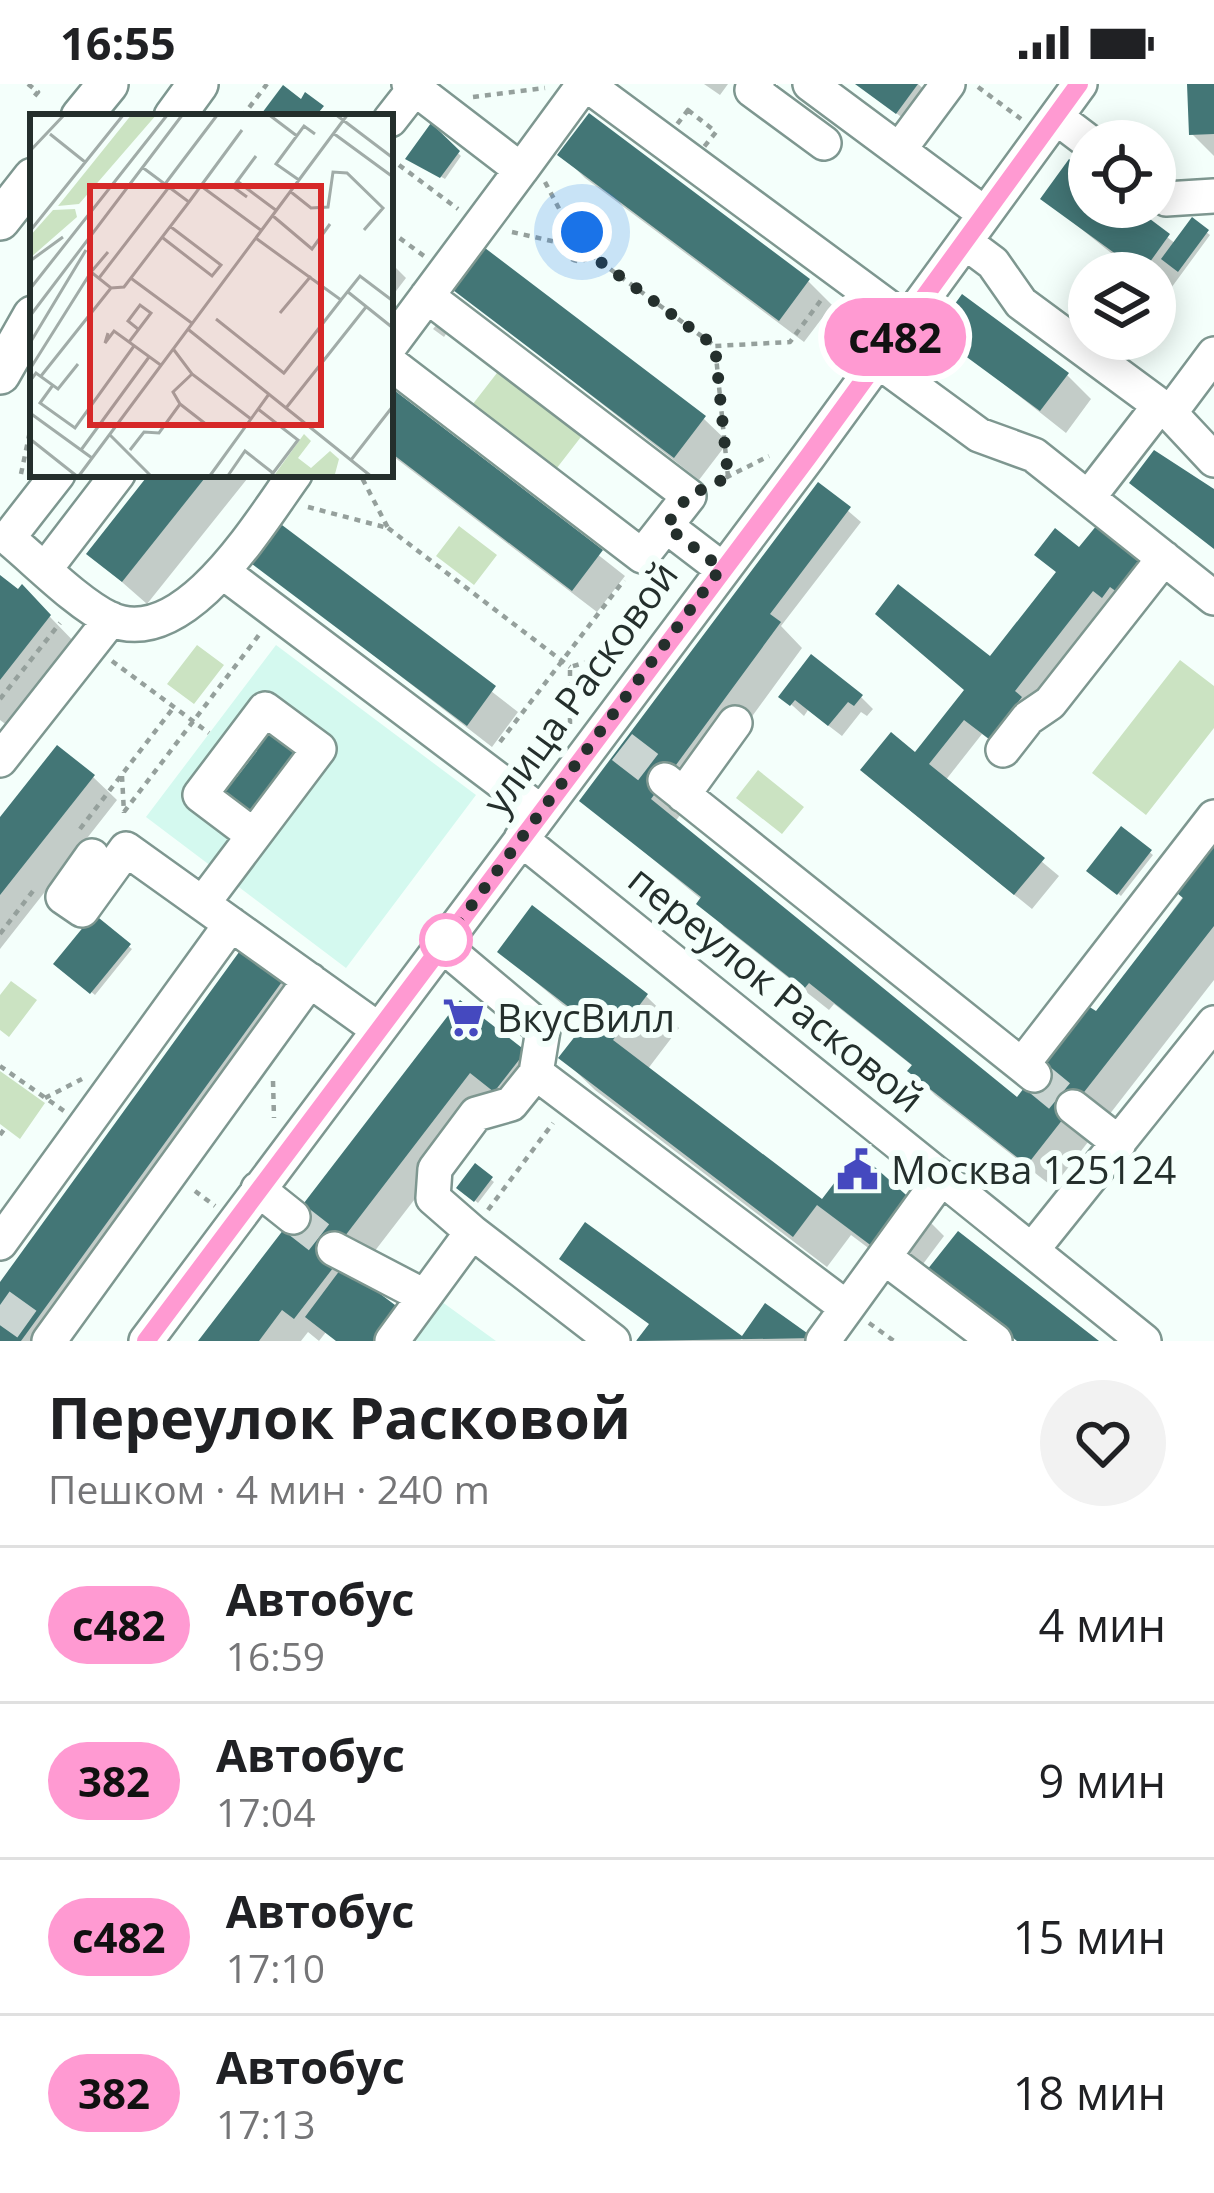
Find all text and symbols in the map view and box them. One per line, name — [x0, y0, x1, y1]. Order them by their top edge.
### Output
text: 16:55 — [60, 12, 176, 73]
inset map — [30, 114, 393, 477]
map controls — [1068, 120, 1176, 360]
button: locate — [1068, 120, 1176, 228]
your location — [552, 202, 612, 262]
button: layers — [1068, 252, 1176, 360]
line badge: с482 — [811, 298, 979, 376]
text: с482 — [848, 308, 942, 365]
street label: улица Расковой — [469, 550, 689, 824]
street label: переулок Расковой — [618, 852, 936, 1123]
unlabelled marker — [421, 915, 471, 965]
place label: ВкусВилл — [497, 990, 675, 1043]
supermarket icon: ВкусВилл — [440, 995, 486, 1041]
place label: Москва 125124 — [891, 1142, 1176, 1195]
public building icon: Москва 125124 — [834, 1147, 880, 1193]
text: Переулок Расковой — [48, 1378, 631, 1456]
button: heart — [1040, 1380, 1166, 1506]
text: Пешком · 4 мин · 240 m — [48, 1462, 490, 1515]
text: Автобус — [226, 1568, 414, 1629]
text: 4 мин — [1038, 1594, 1166, 1655]
text: с482 — [72, 1596, 166, 1653]
text: 16:59 — [226, 1629, 325, 1682]
text: Автобус — [216, 1724, 405, 1785]
text: 9 мин — [1038, 1750, 1166, 1811]
text: 382 — [78, 1752, 150, 1809]
text: 17:04 — [216, 1785, 315, 1838]
text: Автобус — [226, 1880, 414, 1941]
text: 15 мин — [1013, 1906, 1166, 1967]
text: с482 — [72, 1908, 166, 1965]
text: 17:10 — [226, 1941, 325, 1994]
text: Автобус — [216, 2036, 405, 2097]
text: 18 мин — [1013, 2062, 1166, 2123]
text: 382 — [78, 2064, 150, 2121]
text: 17:13 — [216, 2097, 315, 2150]

